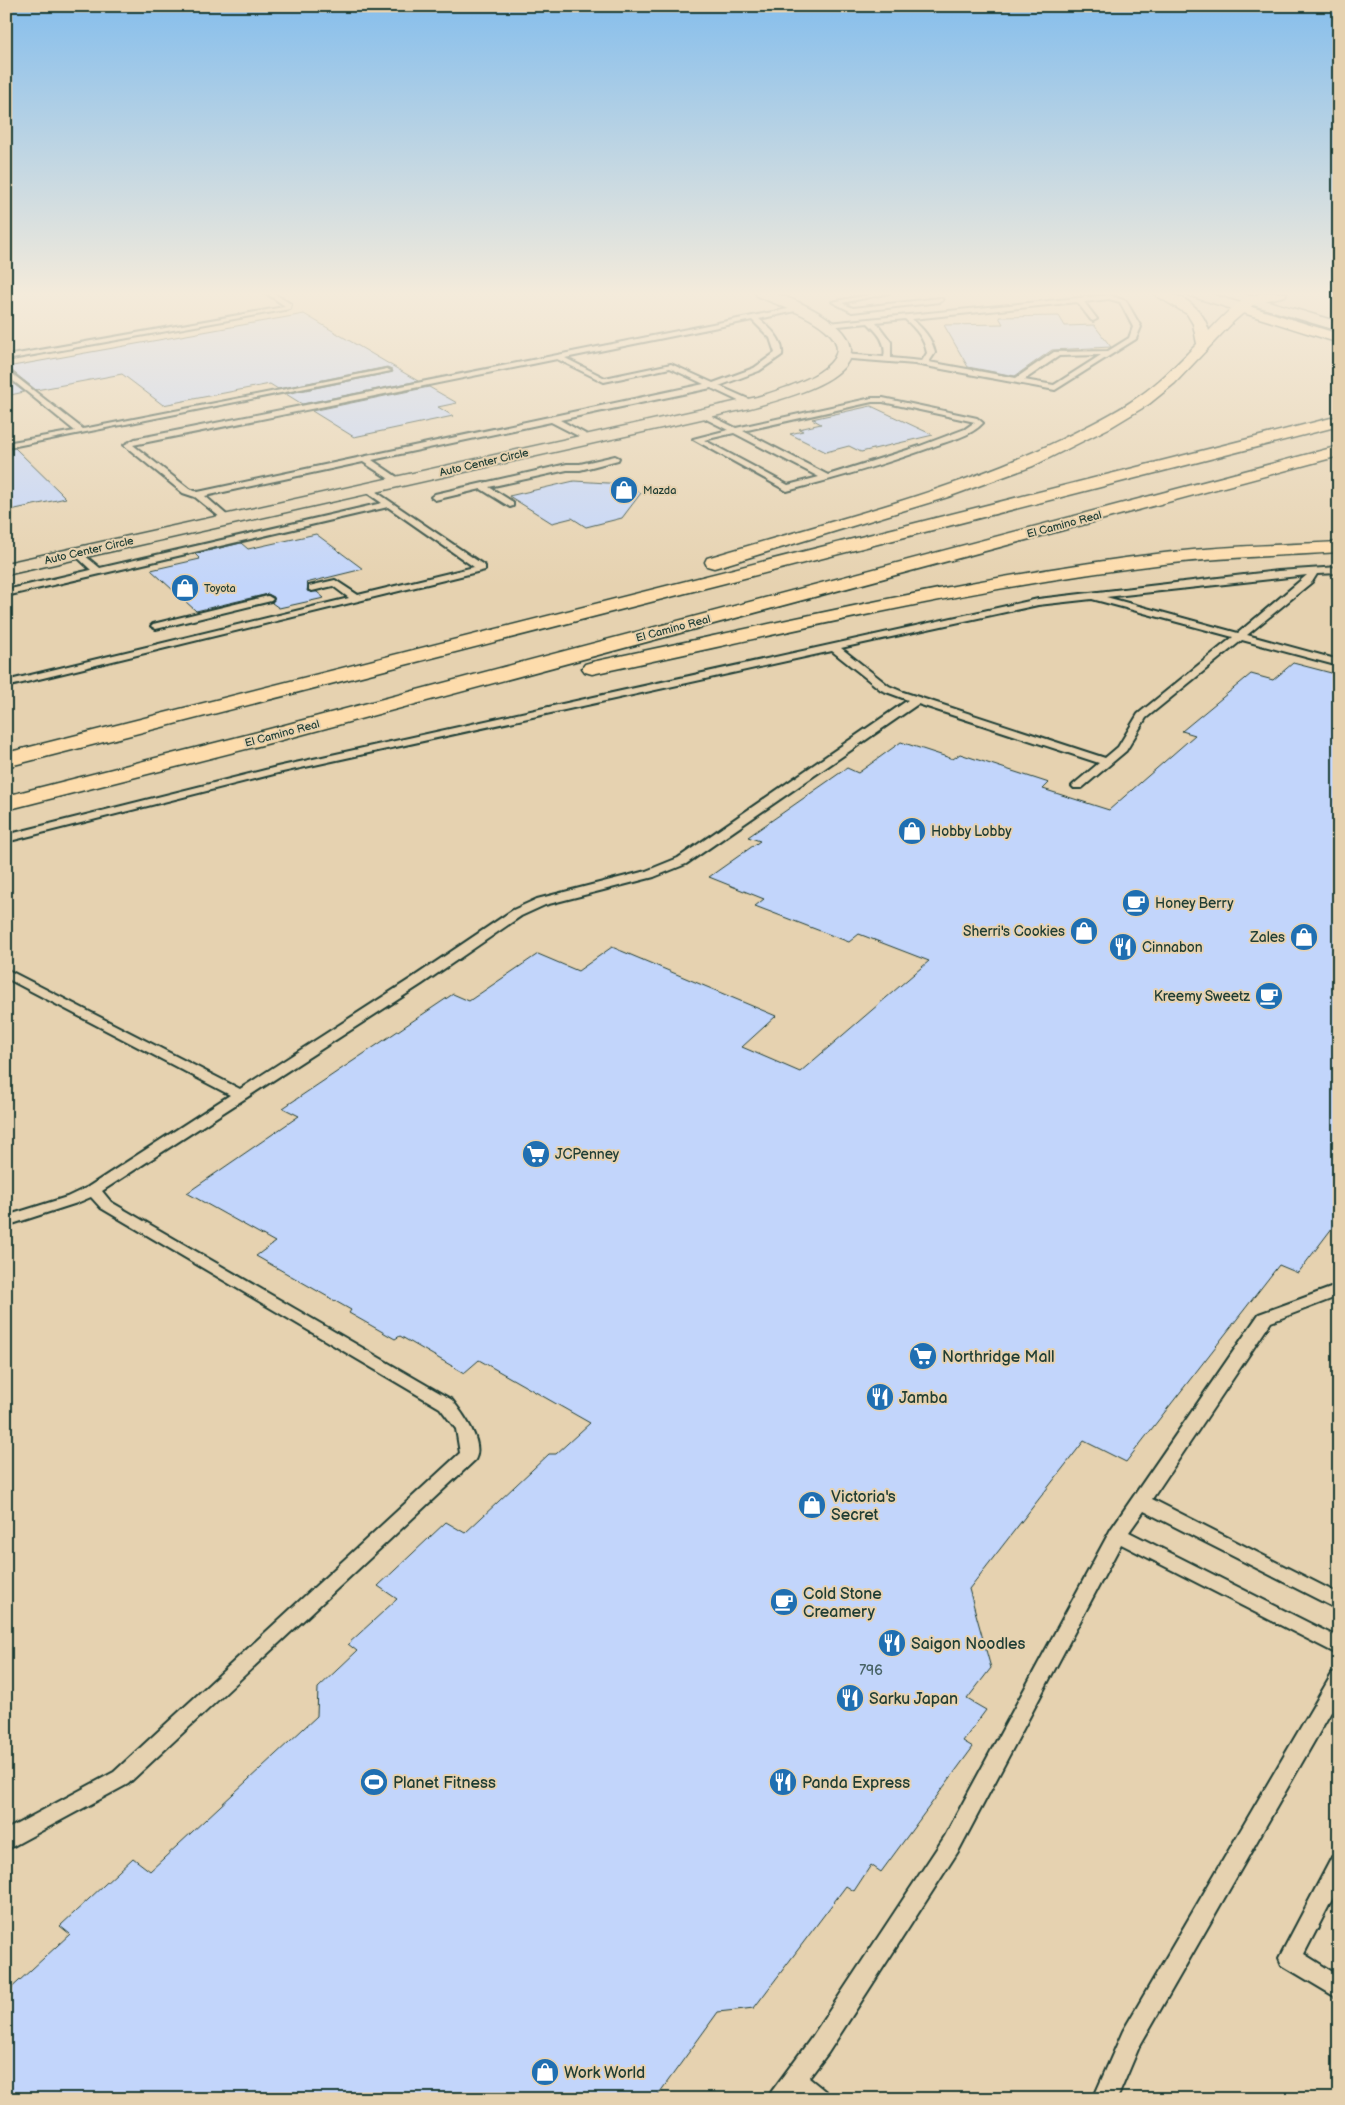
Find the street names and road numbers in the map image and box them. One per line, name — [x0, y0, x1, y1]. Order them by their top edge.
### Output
street label: Auto Center Circle — [438, 446, 530, 479]
street label: El Camino Real — [1025, 508, 1103, 541]
street label: Auto Center Circle — [43, 534, 135, 567]
street label: El Camino Real — [634, 612, 712, 645]
street label: El Camino Real — [243, 717, 321, 750]

